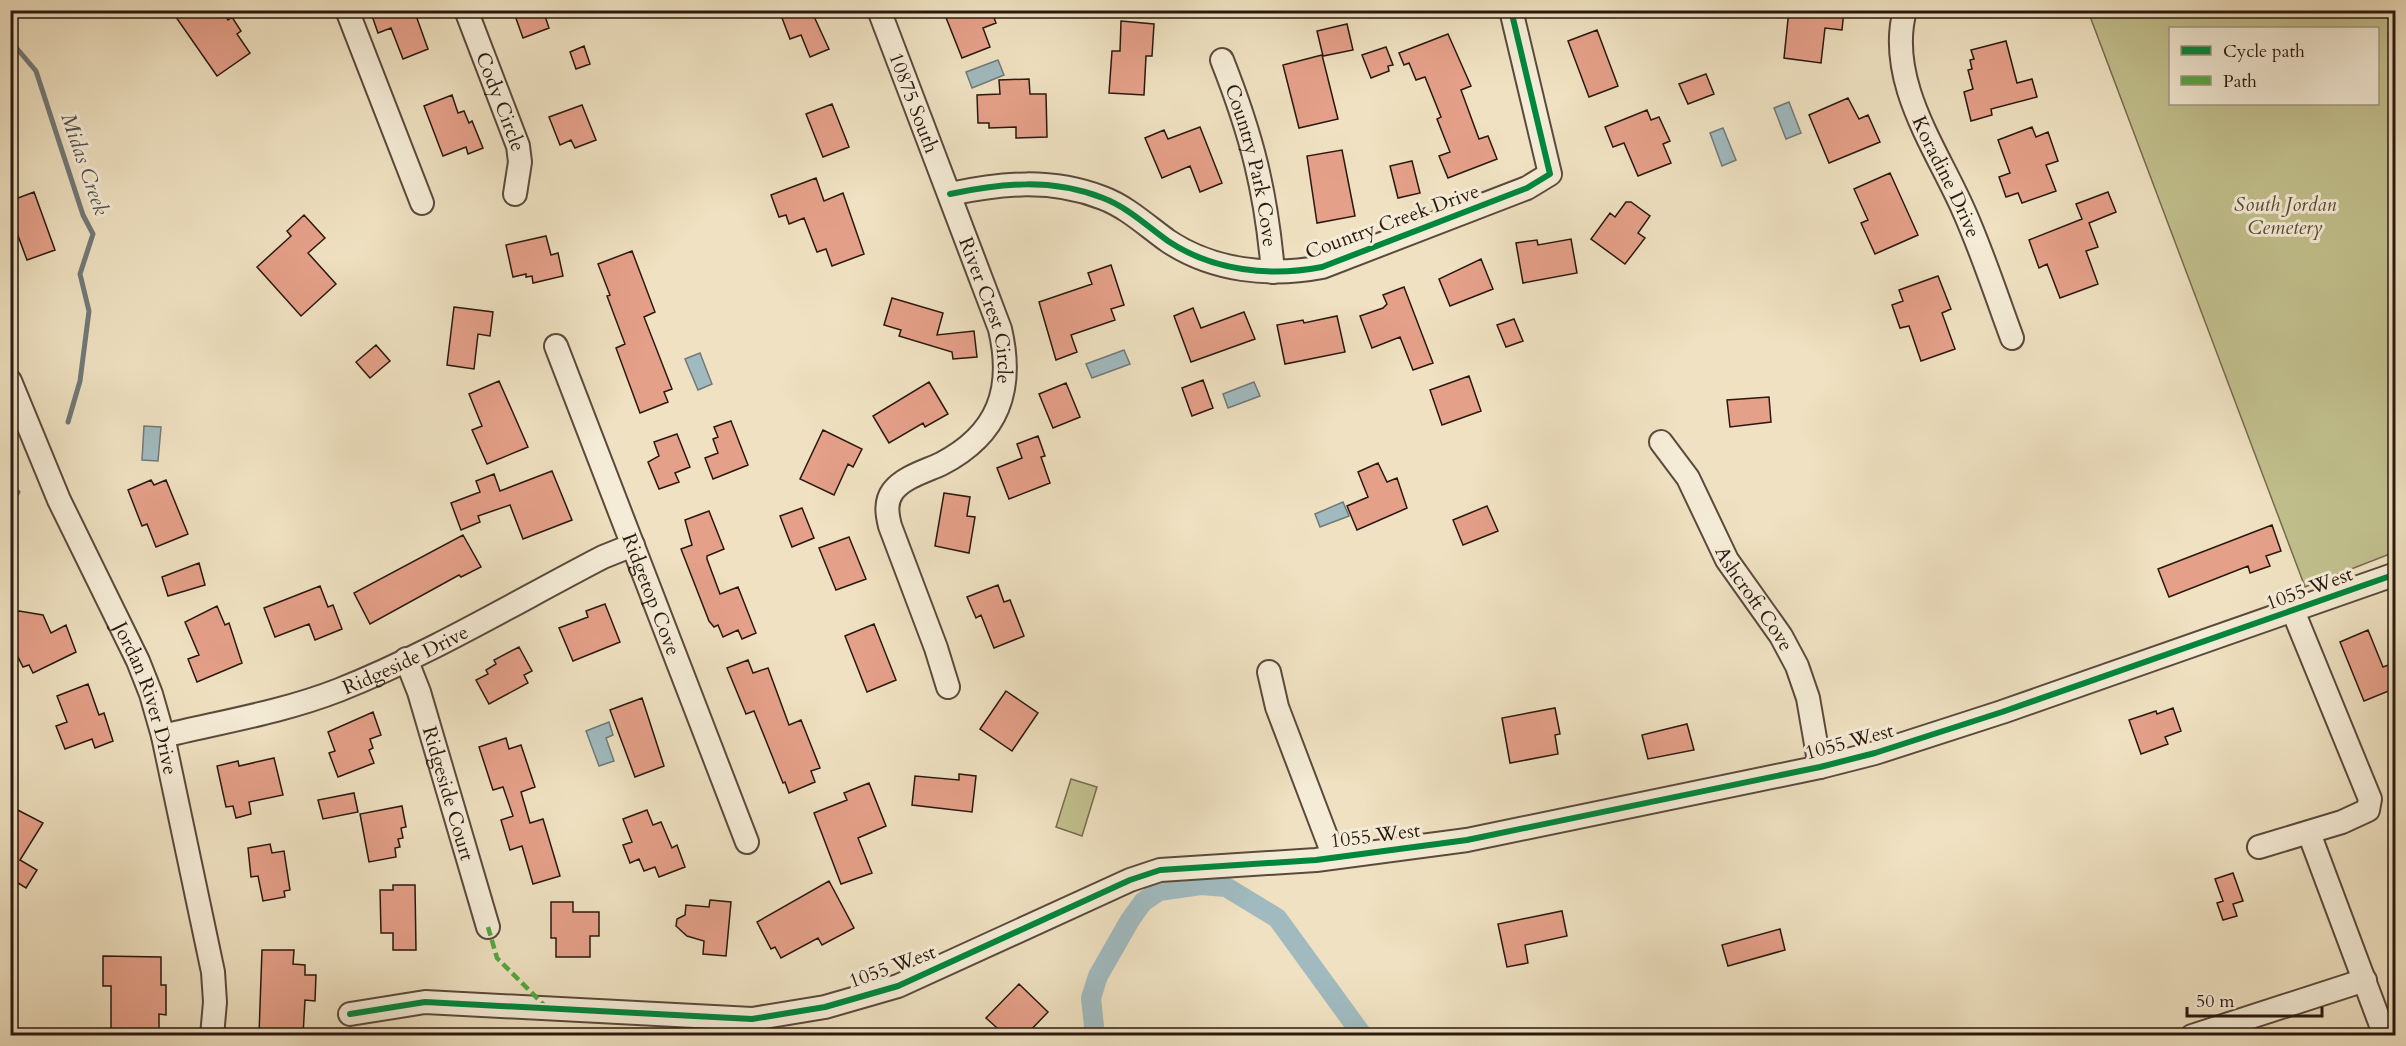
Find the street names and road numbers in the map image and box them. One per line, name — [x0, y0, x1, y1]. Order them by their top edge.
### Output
street label: Cody Circle — [469, 48, 532, 155]
street label: 10875 South — [882, 49, 945, 157]
street label: Country Park Cove — [1218, 80, 1283, 248]
street label: Koradine Drive — [1906, 112, 1987, 242]
street label: Country Creek Drive — [1301, 177, 1483, 265]
street label: River Crest Circle — [952, 233, 1018, 385]
street label: Ridgetop Cove — [615, 529, 687, 659]
street label: Ashcroft Cove — [1708, 542, 1800, 656]
street label: 1055 West — [2262, 560, 2357, 617]
street label: Jordan River Drive — [105, 615, 184, 777]
street label: Ridgeside Drive — [338, 618, 473, 701]
street label: 1055 West — [1802, 717, 1897, 766]
street label: Ridgeside Court — [416, 723, 481, 864]
street label: 1055 West — [1328, 816, 1422, 854]
street label: 1055 West — [845, 938, 940, 995]

